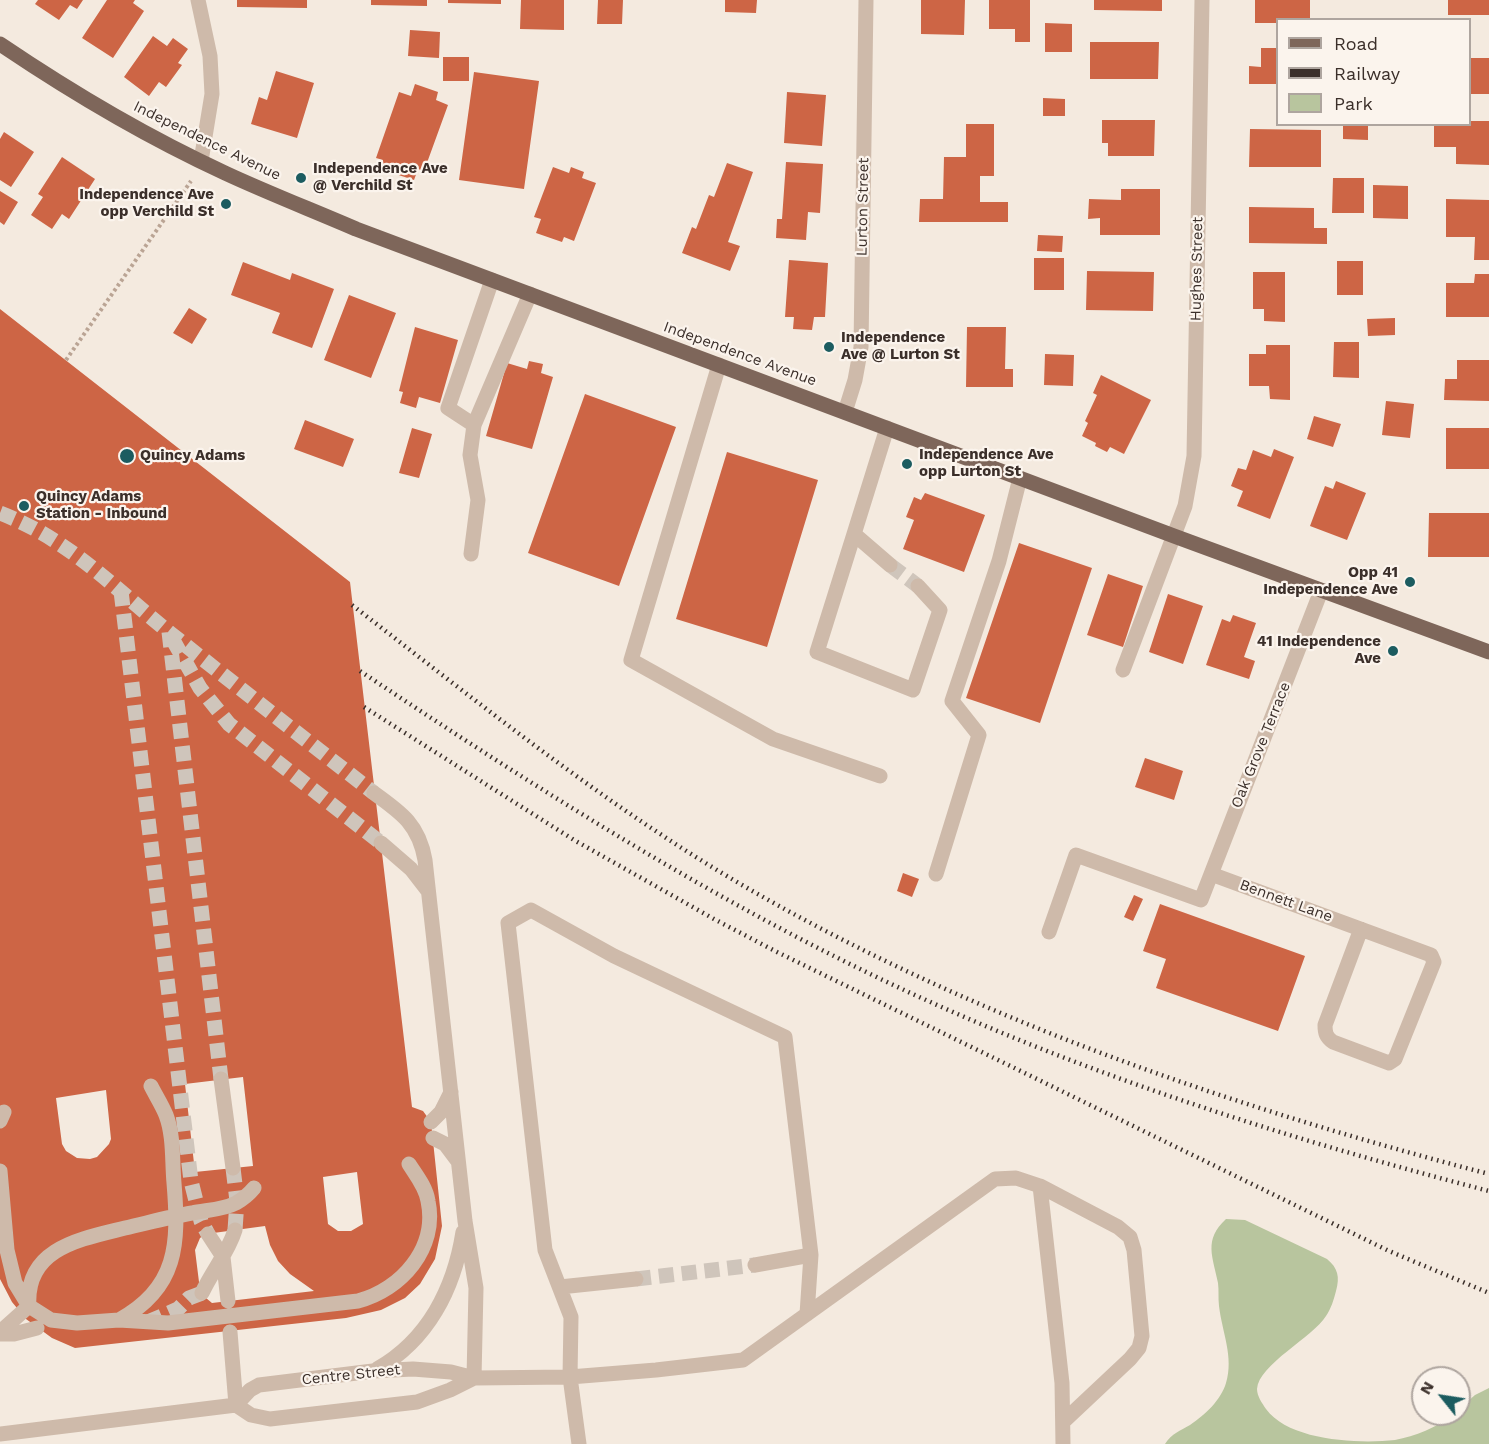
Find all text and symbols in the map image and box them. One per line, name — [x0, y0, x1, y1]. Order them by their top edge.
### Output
legend — [1276, 18, 1471, 126]
text: Road — [1334, 33, 1378, 54]
text: Railway — [1334, 63, 1400, 84]
text: Park — [1334, 93, 1373, 114]
street label: Independence Avenue — [130, 97, 284, 185]
street label: Lurton Street — [853, 158, 873, 256]
place label: Independence Ave @ Verchild St — [313, 160, 448, 195]
marker: Independence Ave @ Verchild St — [294, 171, 308, 185]
place label: Independence Ave opp Verchild St — [79, 186, 214, 221]
marker: Independence Ave opp Verchild St — [219, 197, 233, 211]
street label: Hughes Street — [1187, 217, 1207, 321]
street label: Independence Avenue — [661, 318, 819, 390]
place label: Independence Ave @ Lurton St — [841, 329, 960, 364]
marker: Independence Ave @ Lurton St — [822, 340, 836, 354]
place label: Independence Ave opp Lurton St — [919, 446, 1054, 481]
marker: Quincy Adams — [118, 447, 136, 465]
place label: Quincy Adams — [140, 447, 245, 465]
marker: Independence Ave opp Lurton St — [900, 457, 914, 471]
place label: Quincy Adams Station - Inbound — [36, 488, 167, 523]
marker: Quincy Adams Station - Inbound — [17, 499, 31, 513]
place label: Opp 41 Independence Ave — [1263, 564, 1398, 599]
marker: Opp 41 Independence Ave — [1403, 575, 1417, 589]
place label: 41 Independence Ave — [1257, 633, 1381, 668]
marker: 41 Independence Ave — [1386, 644, 1400, 658]
street label: Oak Grove Terrace — [1228, 679, 1294, 811]
street label: Bennett Lane — [1237, 876, 1335, 926]
street label: Centre Street — [301, 1361, 401, 1389]
north arrow — [1411, 1366, 1471, 1426]
text: N — [1416, 1378, 1438, 1398]

